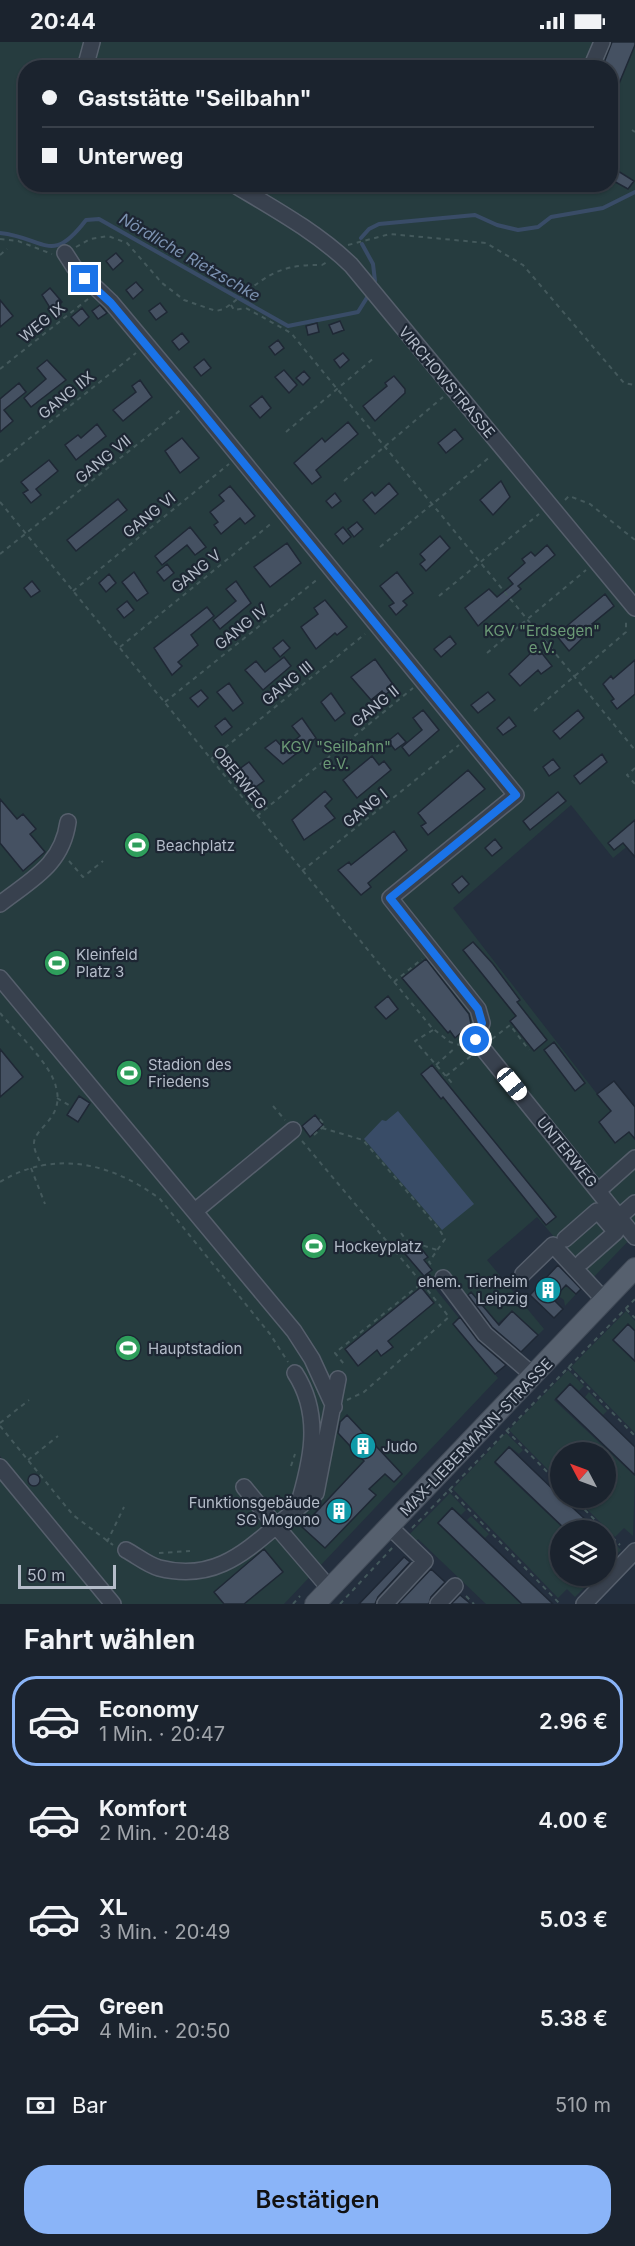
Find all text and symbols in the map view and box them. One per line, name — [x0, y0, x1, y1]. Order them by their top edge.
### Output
text: 20:44 — [30, 8, 96, 34]
text: Gaststätte "Seilbahn" — [78, 85, 312, 111]
text: Unterweg — [78, 143, 183, 169]
water label: Nördliche Rietzschke — [116, 208, 264, 306]
route end — [71, 265, 98, 292]
street label: WEG IX — [15, 298, 69, 346]
street label: VIRCHOWSTRASSE — [395, 322, 499, 442]
street label: GANG IIX — [34, 367, 98, 423]
street label: GANG VII — [71, 431, 135, 487]
street label: GANG VI — [119, 488, 179, 542]
street label: GANG V — [167, 545, 225, 597]
street label: GANG IV — [211, 600, 271, 654]
park label: KGV "Erdsegen" e.V. — [484, 621, 600, 657]
street label: GANG III — [258, 657, 316, 709]
street label: GANG II — [347, 681, 403, 731]
park label: KGV "Seilbahn" e.V. — [281, 737, 391, 773]
street label: OBERWEG — [209, 743, 271, 813]
street label: GANG I — [339, 784, 391, 832]
sports icon: Beachplatz — [122, 830, 152, 860]
place label: Beachplatz — [156, 836, 235, 855]
place label: Kleinfeld Platz 3 — [76, 945, 138, 981]
sports icon: Kleinfeld Platz 3 — [42, 948, 72, 978]
route start — [462, 1026, 489, 1053]
place label: Stadion des Friedens — [148, 1055, 232, 1091]
sports icon: Stadion des Friedens — [114, 1058, 144, 1088]
car — [494, 1064, 530, 1104]
street label: UNTERWEG — [533, 1113, 601, 1191]
sports icon: Hockeyplatz — [299, 1231, 329, 1261]
place label: Hockeyplatz — [334, 1237, 422, 1256]
place label: ehem. Tierheim Leipzig — [418, 1272, 528, 1308]
building icon: ehem. Tierheim Leipzig — [533, 1275, 563, 1305]
sports icon: Hauptstadion — [113, 1333, 143, 1363]
place label: Hauptstadion — [148, 1339, 242, 1358]
street label: MAX-LIEBERMANN-STRASSE — [396, 1354, 556, 1520]
building icon: Judo — [348, 1431, 378, 1461]
place label: Judo — [382, 1437, 418, 1456]
north arrow — [550, 1442, 616, 1508]
map controls — [550, 1442, 616, 1586]
place label: Funktionsgebäude SG Mogono — [189, 1493, 320, 1529]
building icon: Funktionsgebäude SG Mogono — [324, 1496, 354, 1526]
button: layers — [550, 1520, 616, 1586]
scale bar — [18, 1562, 116, 1590]
text: 50 m — [27, 1565, 65, 1585]
text: Fahrt wählen — [24, 1623, 195, 1656]
icon: car — [27, 1694, 81, 1748]
text: Economy — [99, 1696, 199, 1722]
text: 2.96 € — [539, 1708, 608, 1734]
text: 1 Min. · 20:47 — [99, 1722, 225, 1746]
icon: car — [27, 1793, 81, 1847]
text: Komfort — [99, 1795, 187, 1821]
text: 4.00 € — [538, 1807, 608, 1833]
text: 2 Min. · 20:48 — [99, 1821, 230, 1845]
icon: car — [27, 1892, 81, 1946]
text: XL — [99, 1894, 128, 1920]
text: 5.03 € — [539, 1906, 608, 1932]
text: 3 Min. · 20:49 — [99, 1920, 230, 1944]
icon: car — [27, 1991, 81, 2045]
text: Green — [99, 1993, 164, 2019]
text: 5.38 € — [540, 2005, 608, 2031]
text: 4 Min. · 20:50 — [99, 2019, 230, 2043]
icon: cash — [24, 2089, 57, 2122]
text: Bar — [72, 2092, 107, 2118]
text: 510 m — [555, 2093, 611, 2117]
button: Bestätigen — [24, 2165, 611, 2234]

